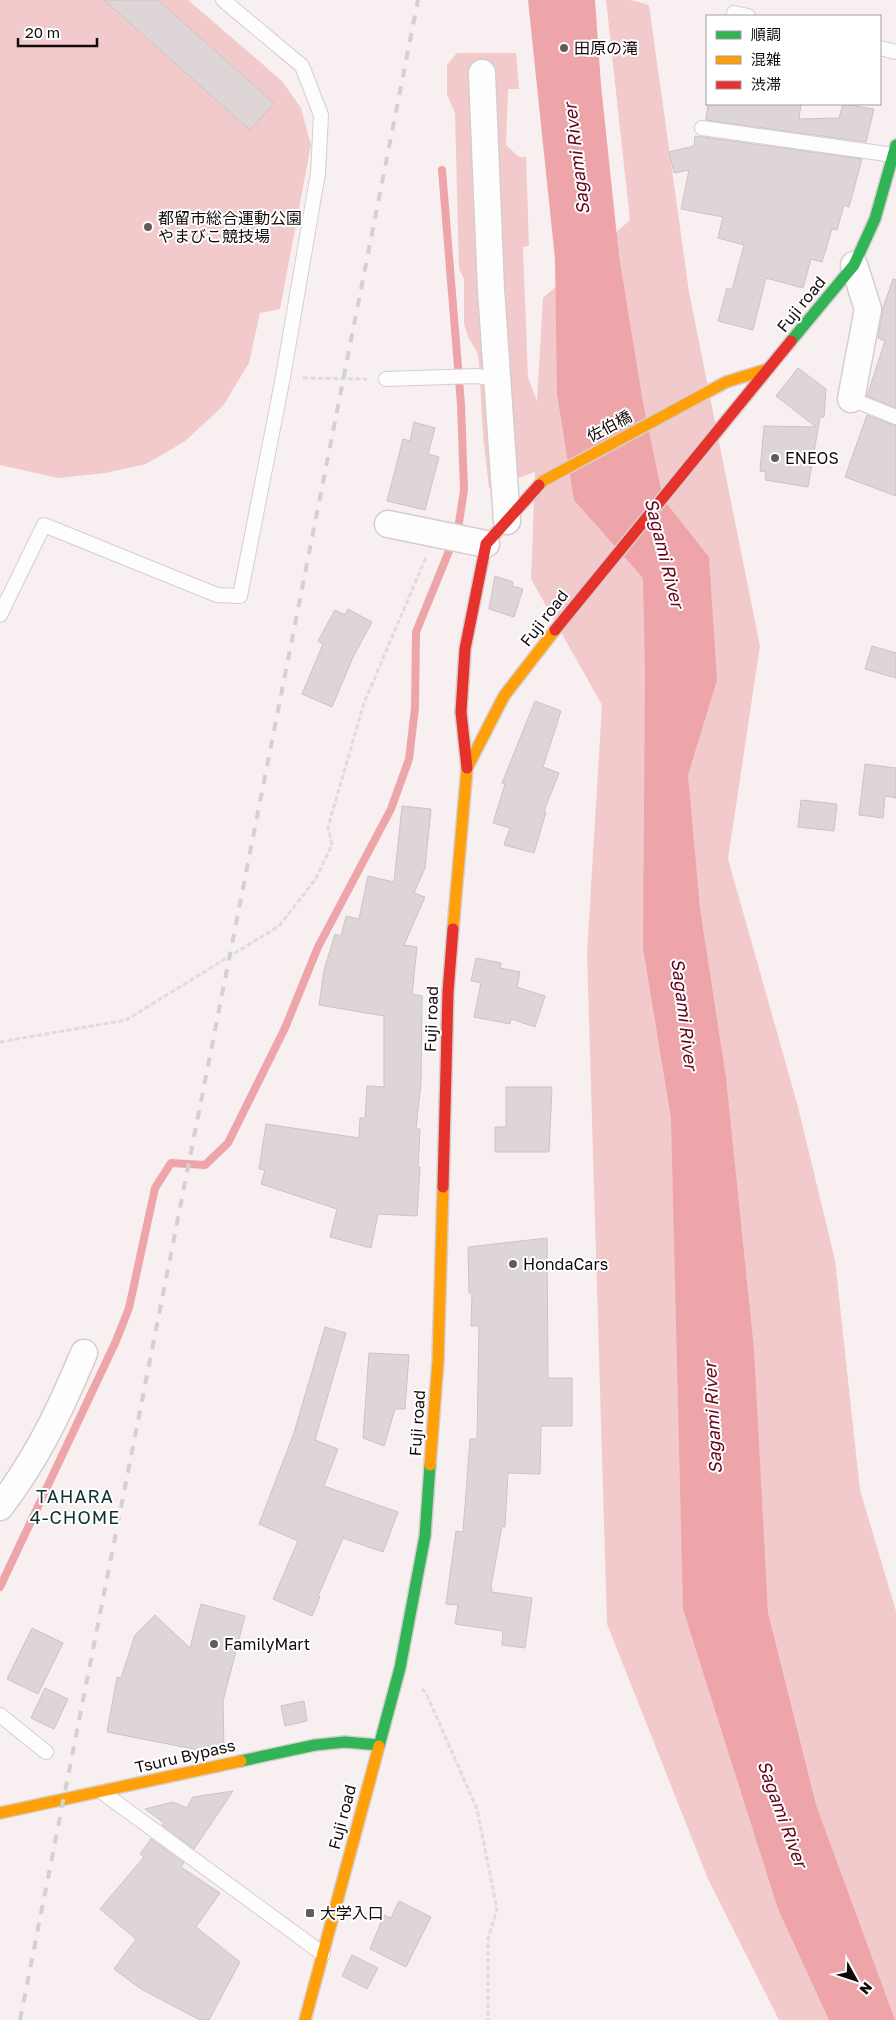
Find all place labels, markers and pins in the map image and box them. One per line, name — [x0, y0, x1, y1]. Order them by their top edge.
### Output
place label: 田原の滝 — [574, 38, 638, 58]
marker: 田原の滝 — [558, 42, 570, 54]
place label: 都留市総合運動公園 やまびこ競技場 — [158, 208, 302, 246]
marker: 都留市総合運動公園 やまびこ競技場 — [142, 221, 154, 233]
place label: ENEOS — [785, 448, 839, 468]
marker: ENEOS — [769, 452, 781, 464]
place label: HondaCars — [523, 1254, 608, 1274]
marker: HondaCars — [507, 1258, 519, 1270]
place label: FamilyMart — [224, 1634, 310, 1654]
marker: FamilyMart — [208, 1638, 220, 1650]
place label: 大学入口 — [320, 1903, 384, 1923]
marker: 大学入口 — [304, 1907, 316, 1919]

